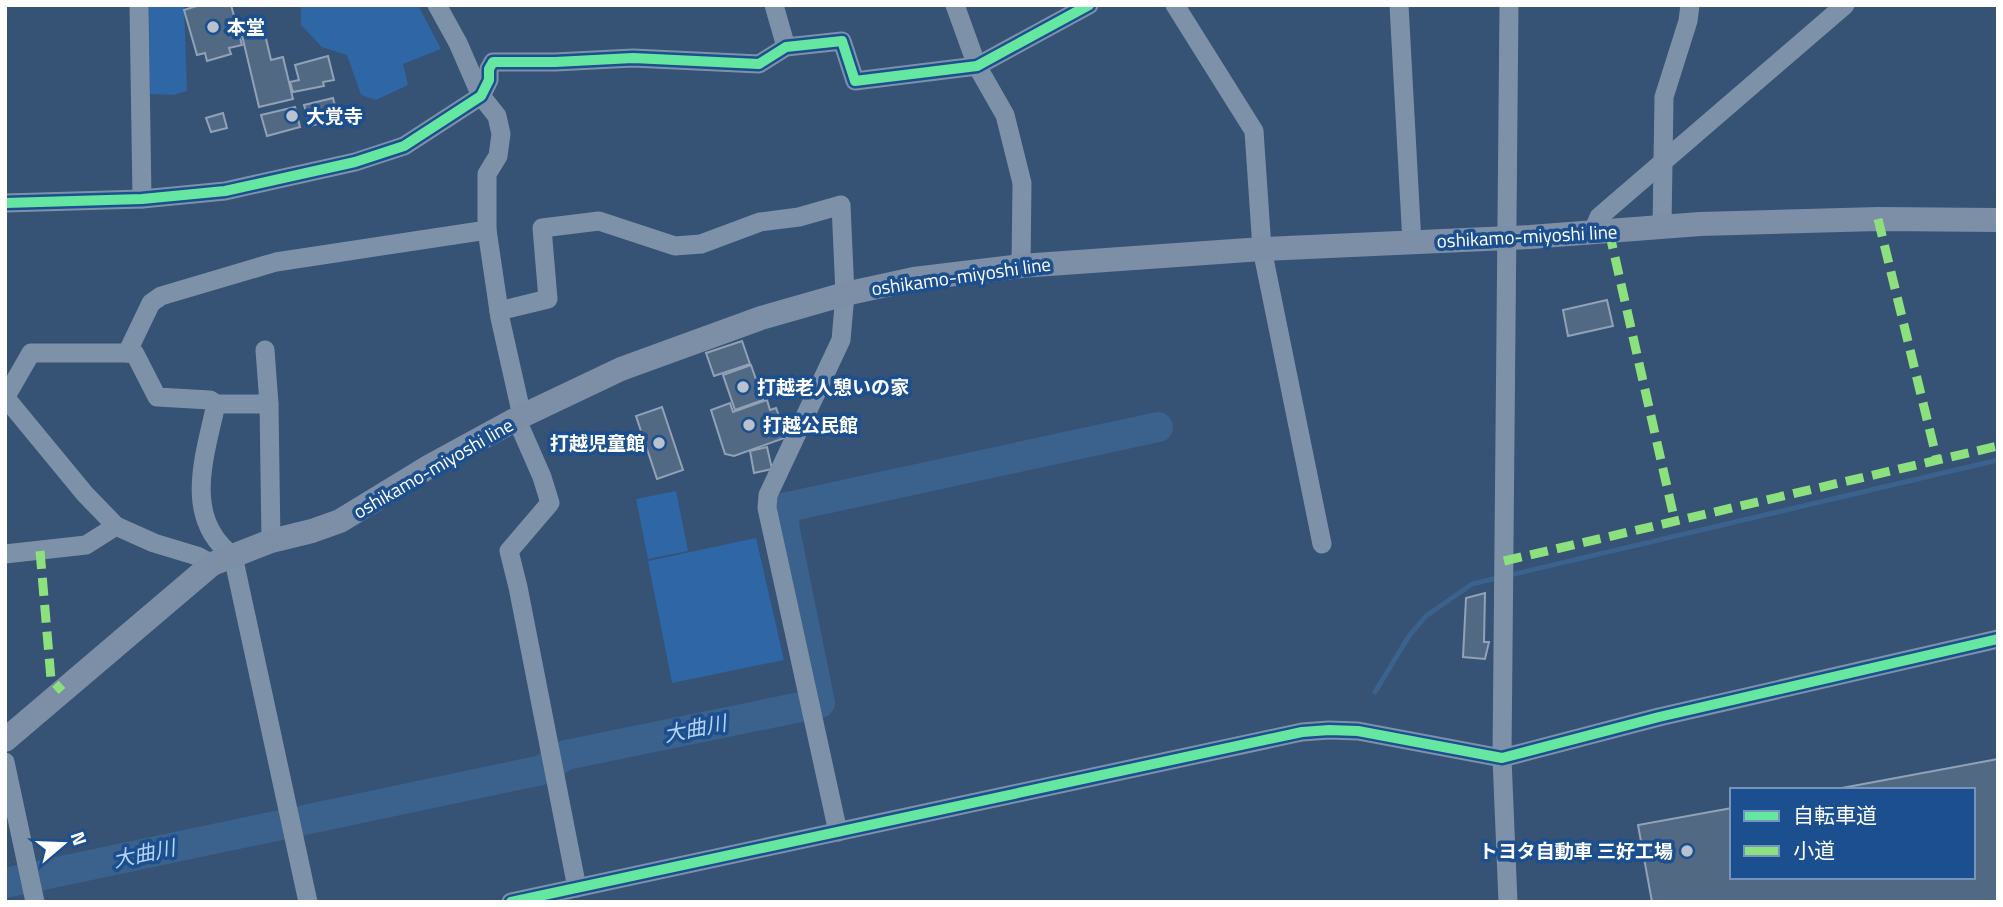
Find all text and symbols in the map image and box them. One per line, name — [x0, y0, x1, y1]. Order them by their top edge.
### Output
place label: 本堂 — [227, 12, 265, 41]
marker: 本堂 — [205, 19, 221, 35]
place label: 大覚寺 — [306, 101, 363, 130]
marker: 大覚寺 — [284, 108, 300, 124]
street label: oshikamo-miyoshi line — [1436, 216, 1618, 255]
street label: oshikamo-miyoshi line — [869, 249, 1052, 302]
place label: 打越老人憩いの家 — [757, 372, 909, 401]
marker: 打越老人憩いの家 — [735, 379, 751, 395]
street label: oshikamo-miyoshi line — [347, 410, 518, 525]
place label: 打越公民館 — [763, 410, 858, 439]
marker: 打越公民館 — [741, 417, 757, 433]
place label: 打越児童館 — [550, 428, 645, 457]
marker: 打越児童館 — [651, 435, 667, 451]
water label: 大曲川 — [661, 706, 731, 750]
legend — [1730, 788, 1975, 879]
text: 自転車道 — [1793, 799, 1877, 831]
north arrow — [28, 809, 98, 879]
text: N — [64, 827, 95, 849]
water label: 大曲川 — [110, 830, 180, 875]
text: 小道 — [1793, 834, 1835, 866]
place label: トヨタ自動車 三好工場 — [1479, 836, 1673, 865]
marker: トヨタ自動車 三好工場 — [1679, 843, 1695, 859]

